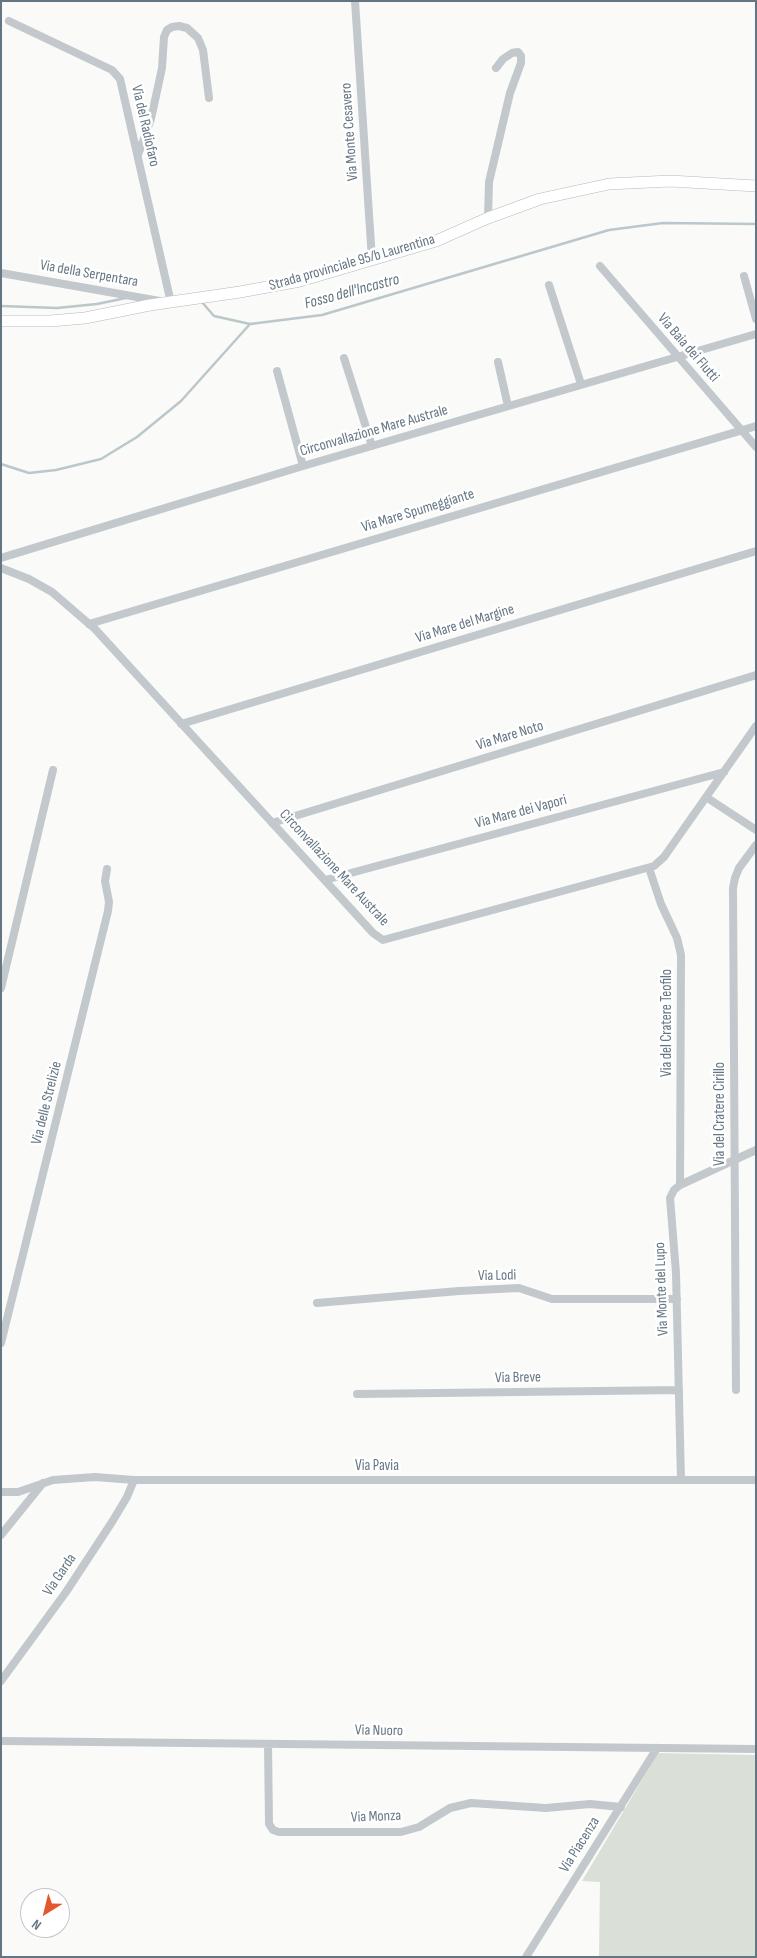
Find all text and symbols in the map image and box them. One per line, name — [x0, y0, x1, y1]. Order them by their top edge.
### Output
street label: Via Monte Cesavero — [338, 82, 362, 182]
street label: Via del Radiofaro — [127, 83, 163, 169]
street label: Strada provinciale 95/b Laurentina — [267, 231, 437, 295]
street label: Via della Serpentara — [39, 257, 139, 291]
water label: Fosso dell'Incastro — [303, 270, 401, 314]
street label: Via Baia dei Flutti — [653, 310, 723, 386]
street label: Circonvallazione Mare Australe — [298, 401, 450, 461]
street label: Via Mare Spumeggiante — [359, 485, 477, 537]
street label: Via Mare del Margine — [414, 600, 516, 648]
street label: Via Mare Noto — [474, 717, 546, 755]
street label: Via Mare dei Vapori — [473, 791, 569, 833]
street label: Circonvallazione Mare Australe — [275, 806, 393, 930]
street label: Via del Cratere Teofilo — [658, 969, 676, 1077]
street label: Via delle Strelizie — [28, 1060, 66, 1146]
street label: Via del Cratere Cirillo — [711, 1062, 729, 1166]
street label: Via Monte del Lupo — [651, 1242, 673, 1336]
street label: Via Lodi — [478, 1267, 516, 1285]
street label: Via Breve — [495, 1369, 541, 1387]
street label: Via Pavia — [355, 1457, 399, 1475]
street label: Via Garda — [39, 1550, 81, 1600]
street label: Via Nuoro — [355, 1722, 403, 1740]
street label: Via Monza — [350, 1807, 402, 1827]
street label: Via Piacenza — [556, 1814, 604, 1876]
north arrow — [20, 1888, 70, 1938]
text: N — [28, 1916, 45, 1934]

